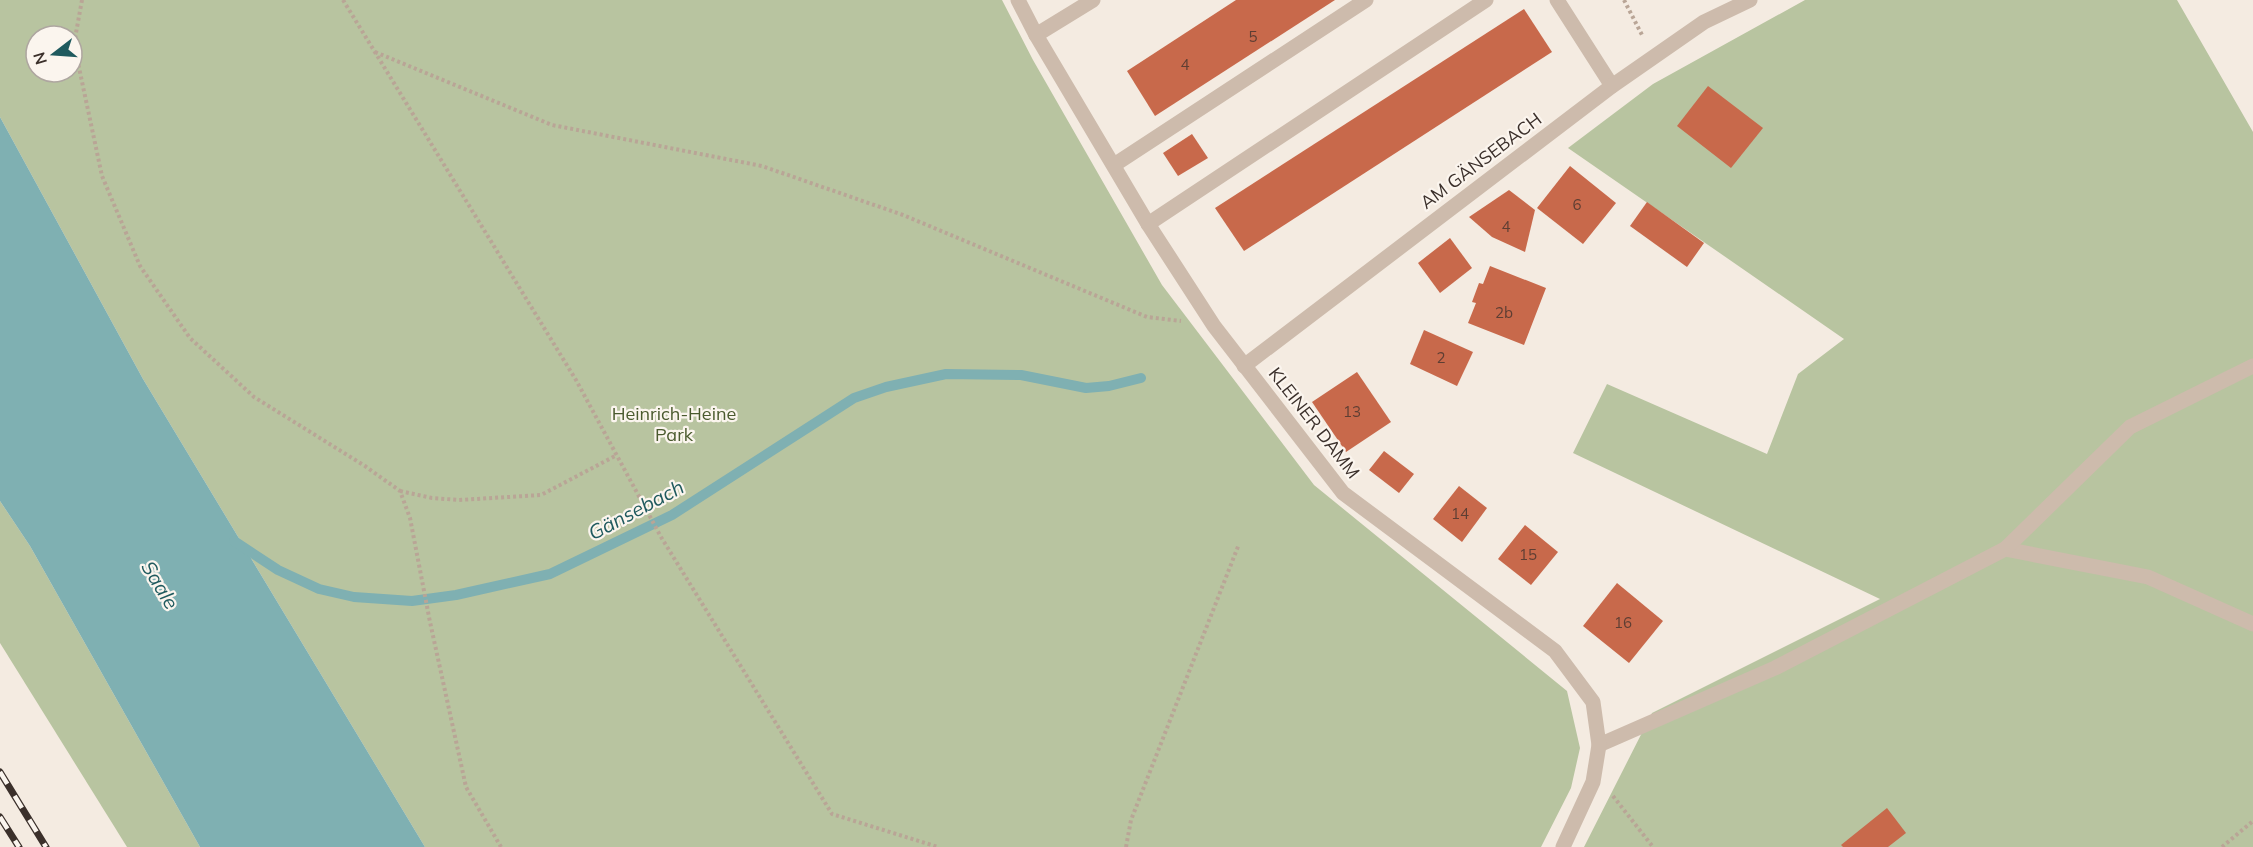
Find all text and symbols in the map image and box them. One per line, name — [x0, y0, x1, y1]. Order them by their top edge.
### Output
north arrow — [24, 24, 84, 84]
house number: 5 — [1248, 27, 1258, 46]
text: N — [28, 50, 51, 67]
house number: 4 — [1180, 55, 1190, 74]
street label: AM GÄNSEBACH — [1415, 107, 1546, 214]
house number: 6 — [1572, 195, 1582, 214]
house number: 4 — [1501, 217, 1511, 236]
house number: 2b — [1495, 303, 1513, 322]
house number: 2 — [1436, 348, 1446, 367]
street label: KLEINER DAMM — [1264, 362, 1365, 483]
park label: Heinrich-Heine Park — [612, 402, 736, 446]
house number: 13 — [1343, 402, 1361, 421]
water label: Gänsebach — [584, 474, 688, 545]
house number: 14 — [1451, 504, 1469, 523]
house number: 15 — [1519, 545, 1537, 564]
water label: Saale — [136, 556, 185, 614]
house number: 16 — [1614, 613, 1632, 632]

